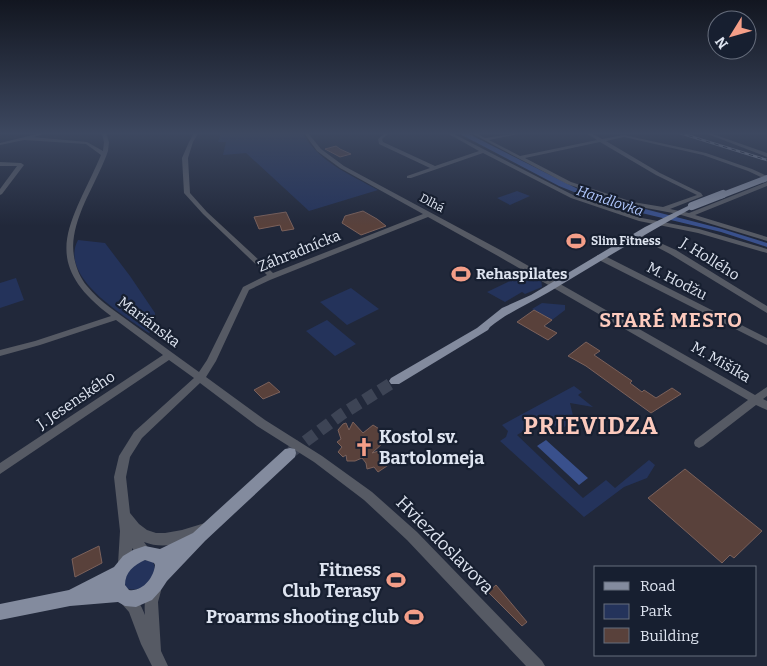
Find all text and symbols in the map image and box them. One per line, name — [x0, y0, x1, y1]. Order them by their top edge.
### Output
north arrow — [707, 10, 757, 60]
text: N — [712, 33, 732, 52]
water label: Handlovka — [575, 182, 645, 220]
street label: Dlhá — [417, 191, 447, 215]
street label: Záhradnícka — [255, 226, 343, 276]
sports icon: Slim Fitness — [565, 230, 587, 252]
street label: J. Hollého — [676, 233, 743, 284]
place label: Slim Fitness — [591, 234, 661, 248]
street label: M. Hodžu — [644, 258, 710, 304]
sports icon: Rehaspilates — [450, 263, 472, 285]
place label: Rehaspilates — [476, 265, 567, 283]
street label: Mariánska — [114, 293, 184, 351]
district label: STARÉ MESTO — [599, 307, 743, 332]
street label: M. Mišíka — [688, 338, 754, 386]
street label: J. Jesenského — [33, 367, 118, 433]
district label: PRIEVIDZA — [523, 412, 659, 440]
place label: Kostol sv. Bartolomeja — [379, 426, 484, 469]
church icon: Kostol sv. Bartolomeja — [353, 436, 375, 458]
street label: Hviezdoslavova — [392, 492, 499, 599]
place label: Fitness Club Terasy — [282, 559, 382, 602]
legend — [594, 566, 757, 656]
sports icon: Fitness Club Terasy — [385, 569, 407, 591]
text: Road — [640, 577, 675, 595]
text: Park — [640, 602, 672, 620]
place label: Proarms shooting club — [206, 606, 399, 628]
sports icon: Proarms shooting club — [403, 606, 425, 628]
text: Building — [640, 627, 699, 645]

